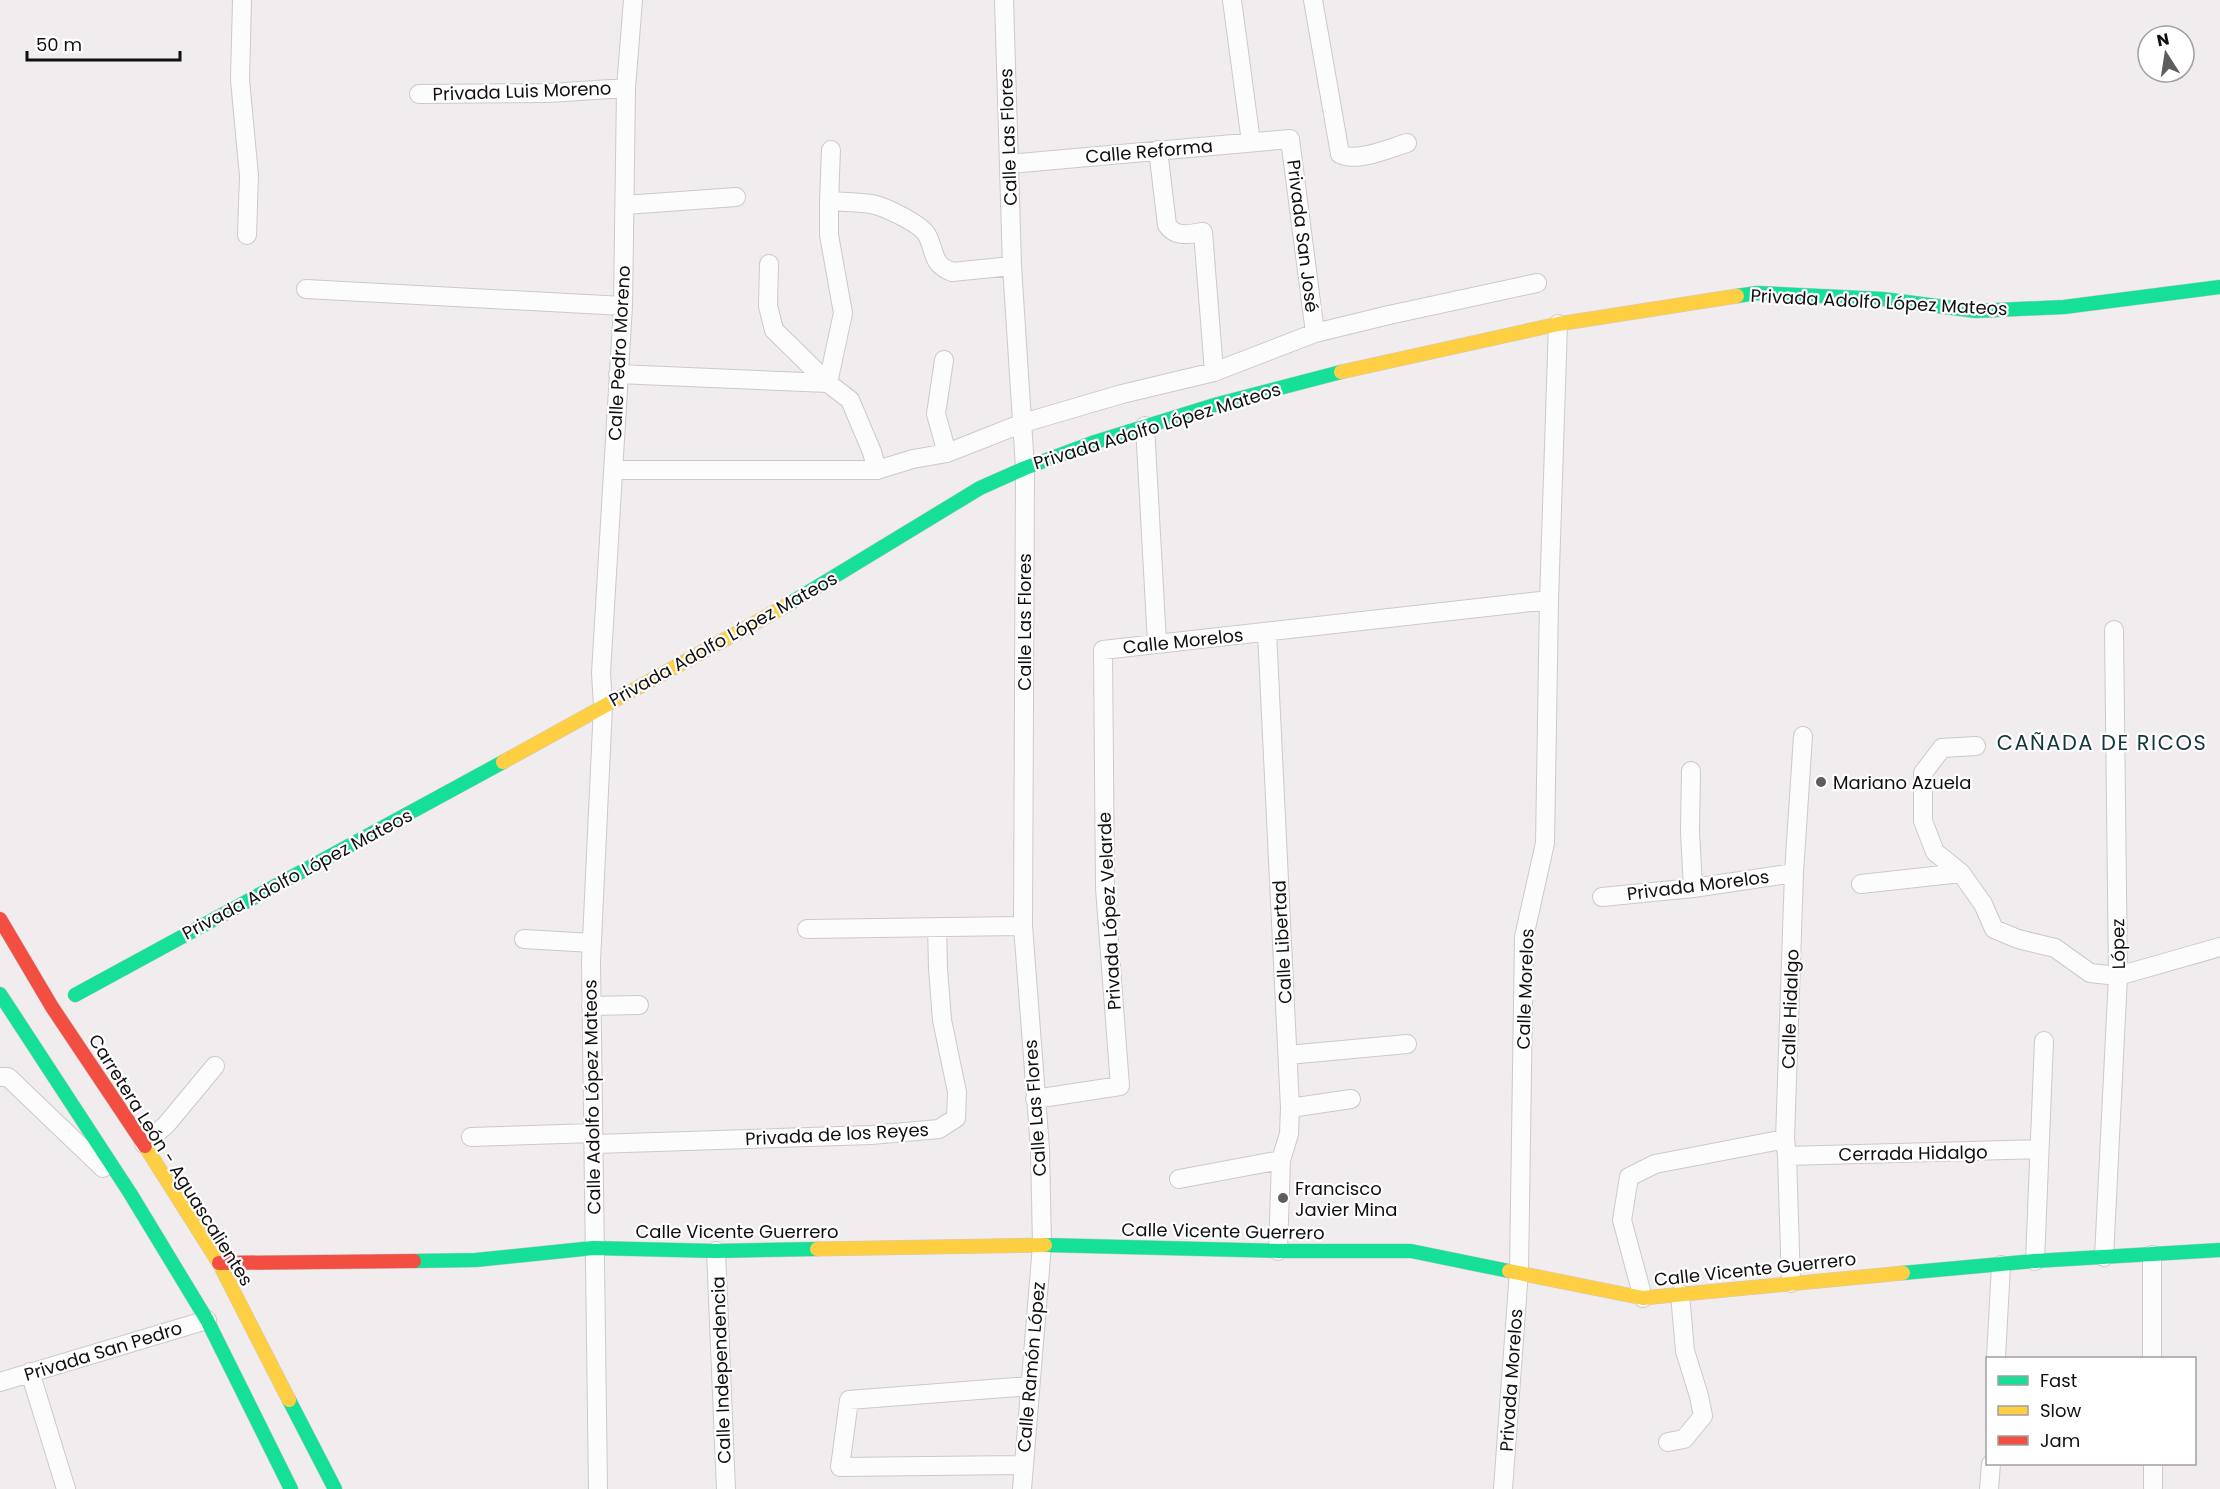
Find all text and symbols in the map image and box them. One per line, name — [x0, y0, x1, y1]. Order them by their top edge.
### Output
scale bar — [27, 24, 180, 62]
north arrow — [2136, 24, 2196, 84]
text: N — [2155, 27, 2171, 52]
text: 50 m — [36, 32, 82, 57]
street label: Calle Las Flores — [993, 68, 1023, 206]
street label: Privada Luis Moreno — [432, 75, 612, 107]
street label: Calle Reforma — [1084, 133, 1214, 169]
street label: Privada San José — [1281, 158, 1325, 314]
street label: Calle Pedro Moreno — [602, 265, 636, 441]
street label: Privada Adolfo López Mateos — [1750, 283, 2008, 321]
street label: Privada Adolfo López Mateos — [1030, 376, 1284, 476]
street label: Calle Las Flores — [1012, 553, 1037, 691]
street label: Privada Adolfo López Mateos — [604, 566, 842, 712]
street label: Calle Morelos — [1121, 622, 1245, 660]
district label: CAÑADA DE RICOS — [1997, 728, 2207, 757]
place label: Mariano Azuela — [1833, 770, 1971, 795]
marker: Mariano Azuela — [1814, 775, 1828, 789]
street label: Privada Adolfo López Mateos — [178, 803, 416, 945]
street label: Privada López Velarde — [1091, 811, 1127, 1011]
street label: Privada Morelos — [1625, 864, 1771, 906]
street label: Calle Libertad — [1266, 879, 1298, 1005]
street label: López — [2105, 918, 2131, 970]
street label: Calle Morelos — [1510, 928, 1540, 1050]
street label: Calle Hidalgo — [1775, 948, 1805, 1070]
street label: Calle Adolfo López Mateos — [577, 979, 607, 1215]
street label: Carretera León - Aguascalientes — [83, 1029, 259, 1291]
street label: Calle Las Flores — [1018, 1039, 1052, 1177]
street label: Privada de los Reyes — [744, 1117, 930, 1151]
street label: Cerrada Hidalgo — [1838, 1139, 1988, 1167]
place label: Francisco Javier Mina — [1295, 1176, 1398, 1222]
marker: Francisco Javier Mina — [1276, 1191, 1290, 1205]
street label: Calle Vicente Guerrero — [1121, 1217, 1325, 1245]
street label: Calle Vicente Guerrero — [635, 1219, 839, 1244]
street label: Calle Vicente Guerrero — [1653, 1246, 1857, 1292]
street label: Calle Independencia — [705, 1276, 737, 1464]
street label: Calle Ramón López — [1011, 1281, 1051, 1453]
street label: Privada Morelos — [1494, 1308, 1528, 1452]
street label: Privada San Pedro — [21, 1315, 185, 1387]
legend — [1986, 1357, 2196, 1465]
text: Fast — [2040, 1368, 2077, 1393]
text: Slow — [2040, 1398, 2082, 1423]
text: Jam — [2040, 1428, 2080, 1453]

